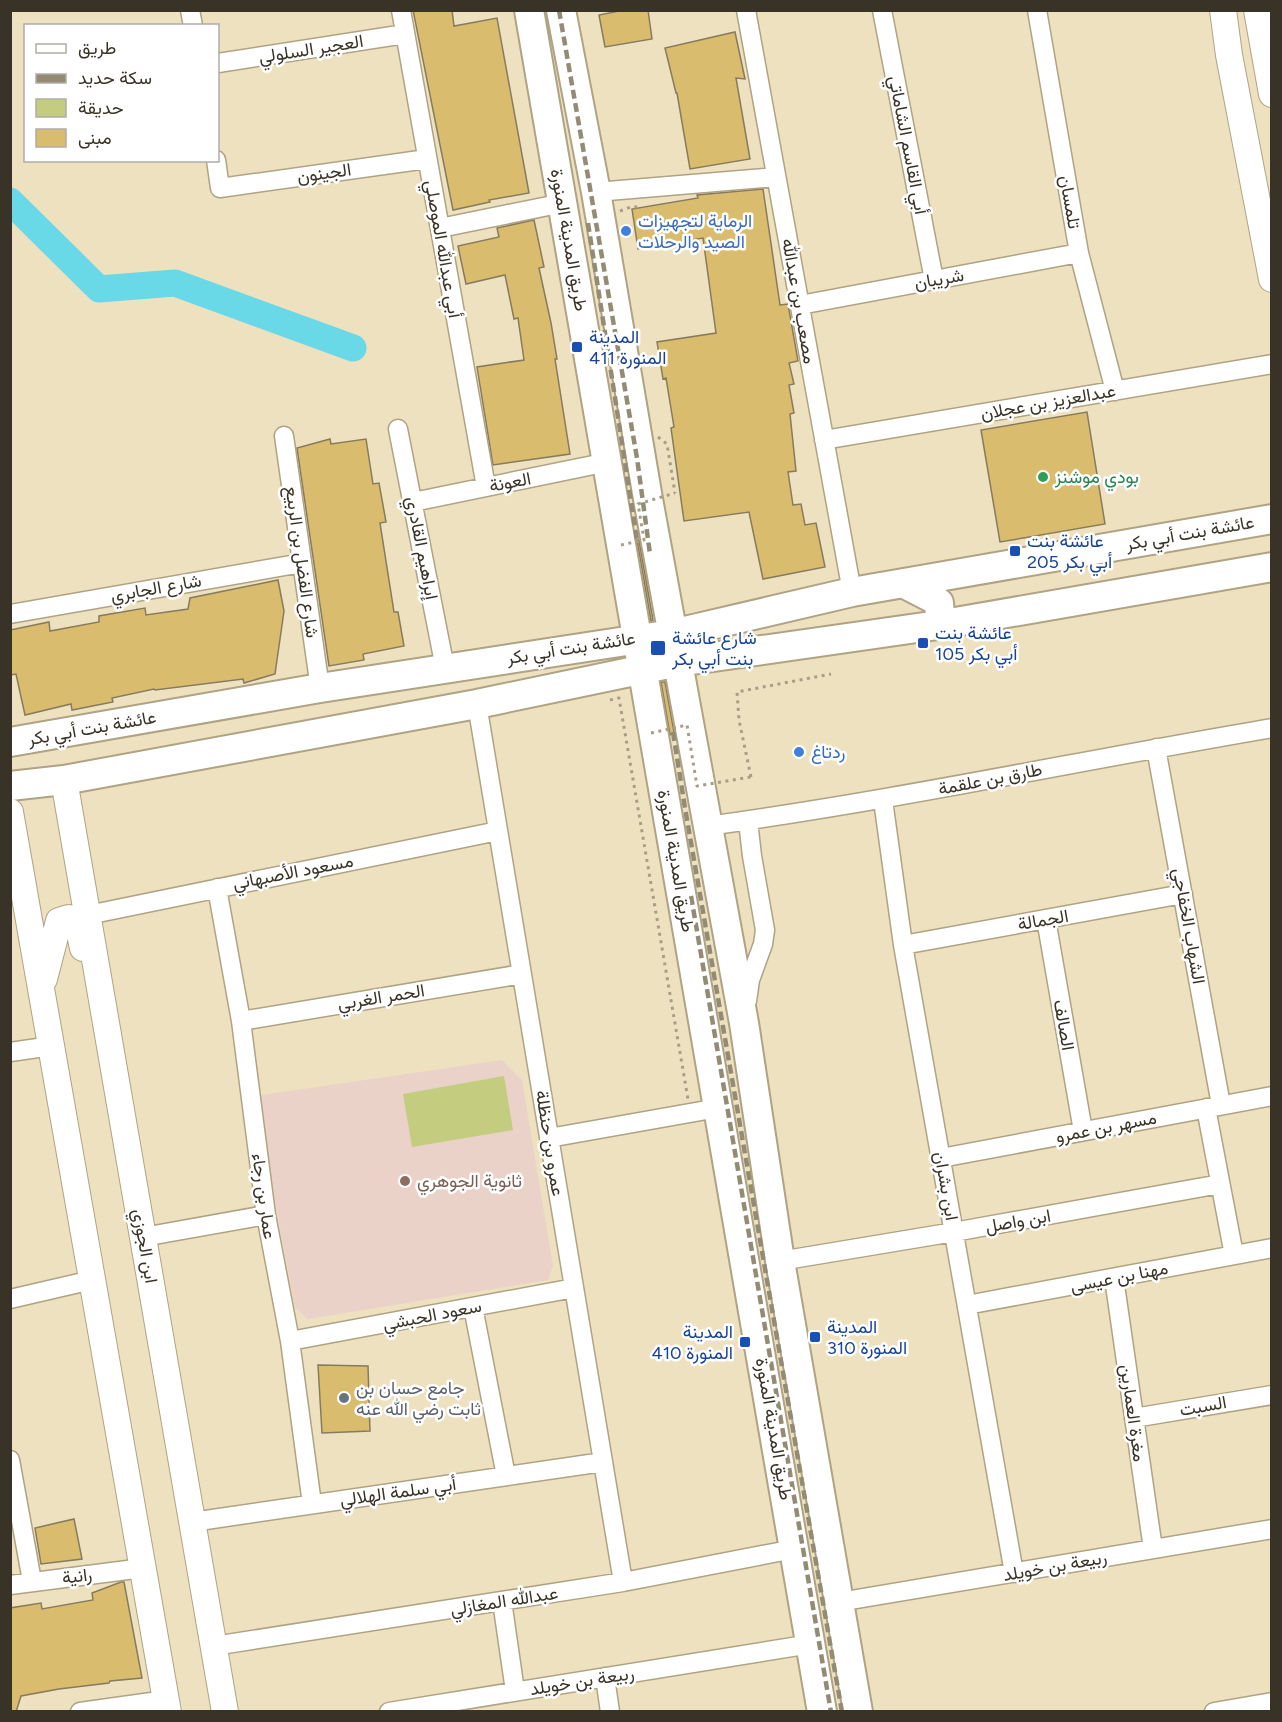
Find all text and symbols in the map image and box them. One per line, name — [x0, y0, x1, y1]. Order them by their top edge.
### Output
legend — [24, 24, 219, 162]
street label: العجير السلولي — [257, 30, 366, 72]
text: طريق — [78, 37, 116, 59]
text: سكة حديد — [78, 67, 152, 89]
street label: أبي القاسم الشاماتي — [880, 74, 932, 217]
text: حديقة — [78, 97, 124, 119]
text: مبنى — [78, 127, 112, 149]
street label: الجينون — [296, 158, 352, 188]
street label: طريق المدينة المنورة — [546, 167, 592, 313]
street label: تلمسان — [1054, 173, 1086, 231]
street label: أبي عبدالله الموصلي — [416, 178, 466, 320]
place label: الرماية لتجهيزات الصيد والرحلات — [638, 210, 752, 253]
marker: الرماية لتجهيزات الصيد والرحلات — [619, 224, 633, 238]
street label: مصعب بن عبدالله — [777, 236, 821, 366]
street label: شريبان — [913, 264, 965, 294]
place label: المدينة المنورة 411 — [589, 326, 666, 369]
marker: المدينة المنورة 411 — [570, 340, 584, 354]
street label: عبدالعزيز بن عجلان — [979, 379, 1117, 425]
place label: بودي موشنز — [1054, 466, 1139, 492]
street label: العونة — [487, 467, 533, 497]
marker: بودي موشنز — [1036, 470, 1050, 484]
street label: شارع الفضل بن الربيع — [279, 485, 324, 640]
street label: إبراهيم القادري — [397, 494, 443, 602]
street label: عائشة بنت أبي بكر — [1123, 511, 1257, 559]
place label: عائشة بنت أبي بكر 205 — [1027, 530, 1112, 577]
marker: عائشة بنت أبي بكر 205 — [1008, 544, 1022, 558]
street label: شارع الجابري — [109, 569, 204, 611]
place label: عائشة بنت أبي بكر 105 — [935, 622, 1018, 669]
street label: عائشة بنت أبي بكر — [504, 627, 637, 673]
place label: شارع عائشة بنت أبي بكر — [671, 627, 757, 674]
marker: عائشة بنت أبي بكر 105 — [916, 636, 930, 650]
marker: شارع عائشة بنت أبي بكر — [649, 639, 667, 657]
street label: عائشة بنت أبي بكر — [25, 706, 159, 754]
place label: ردتاغ — [811, 741, 845, 764]
marker: ردتاغ — [792, 745, 806, 759]
street label: طارق بن علقمة — [936, 758, 1044, 800]
street label: طريق المدينة المنورة — [653, 788, 699, 934]
street label: مسعود الأصبهاني — [231, 850, 356, 898]
street label: الشهاب الخفاجي — [1164, 866, 1210, 986]
street label: الجمالة — [1016, 905, 1070, 935]
street label: الحمر الغربي — [336, 979, 427, 1019]
street label: الصالف — [1049, 998, 1079, 1052]
street label: عمرو بن حنظلة — [531, 1088, 569, 1198]
street label: مسهر بن عمرو — [1054, 1106, 1158, 1148]
street label: ابن بشران — [929, 1150, 963, 1222]
street label: عمار بن رجاء — [247, 1152, 281, 1240]
place label: ثانوية الجوهري — [417, 1170, 522, 1196]
marker: ثانوية الجوهري — [398, 1174, 412, 1188]
street label: ابن واصل — [983, 1204, 1053, 1238]
street label: ابن الجوزي — [124, 1207, 162, 1286]
street label: مهنا بن عيسى — [1068, 1257, 1170, 1297]
street label: سعود الحبشي — [381, 1295, 484, 1339]
place label: المدينة المنورة 310 — [827, 1316, 907, 1359]
place label: المدينة المنورة 410 — [652, 1321, 733, 1364]
marker: المدينة المنورة 310 — [808, 1330, 822, 1344]
marker: المدينة المنورة 410 — [738, 1335, 752, 1349]
street label: طريق المدينة المنورة — [751, 1356, 797, 1502]
street label: مغرة العمارين — [1115, 1363, 1151, 1463]
place label: جامع حسان بن ثابت رضي الله عنه — [356, 1377, 481, 1424]
marker: جامع حسان بن ثابت رضي الله عنه — [337, 1391, 351, 1405]
street label: السبت — [1178, 1391, 1228, 1421]
street label: أبي سلمة الهلالي — [338, 1473, 458, 1515]
street label: ربيعة بن خويلد — [1001, 1546, 1109, 1586]
street label: رانية — [61, 1563, 93, 1589]
street label: عبدالله المغازلي — [449, 1582, 560, 1624]
street label: ربيعة بن خويلد — [528, 1662, 636, 1700]

